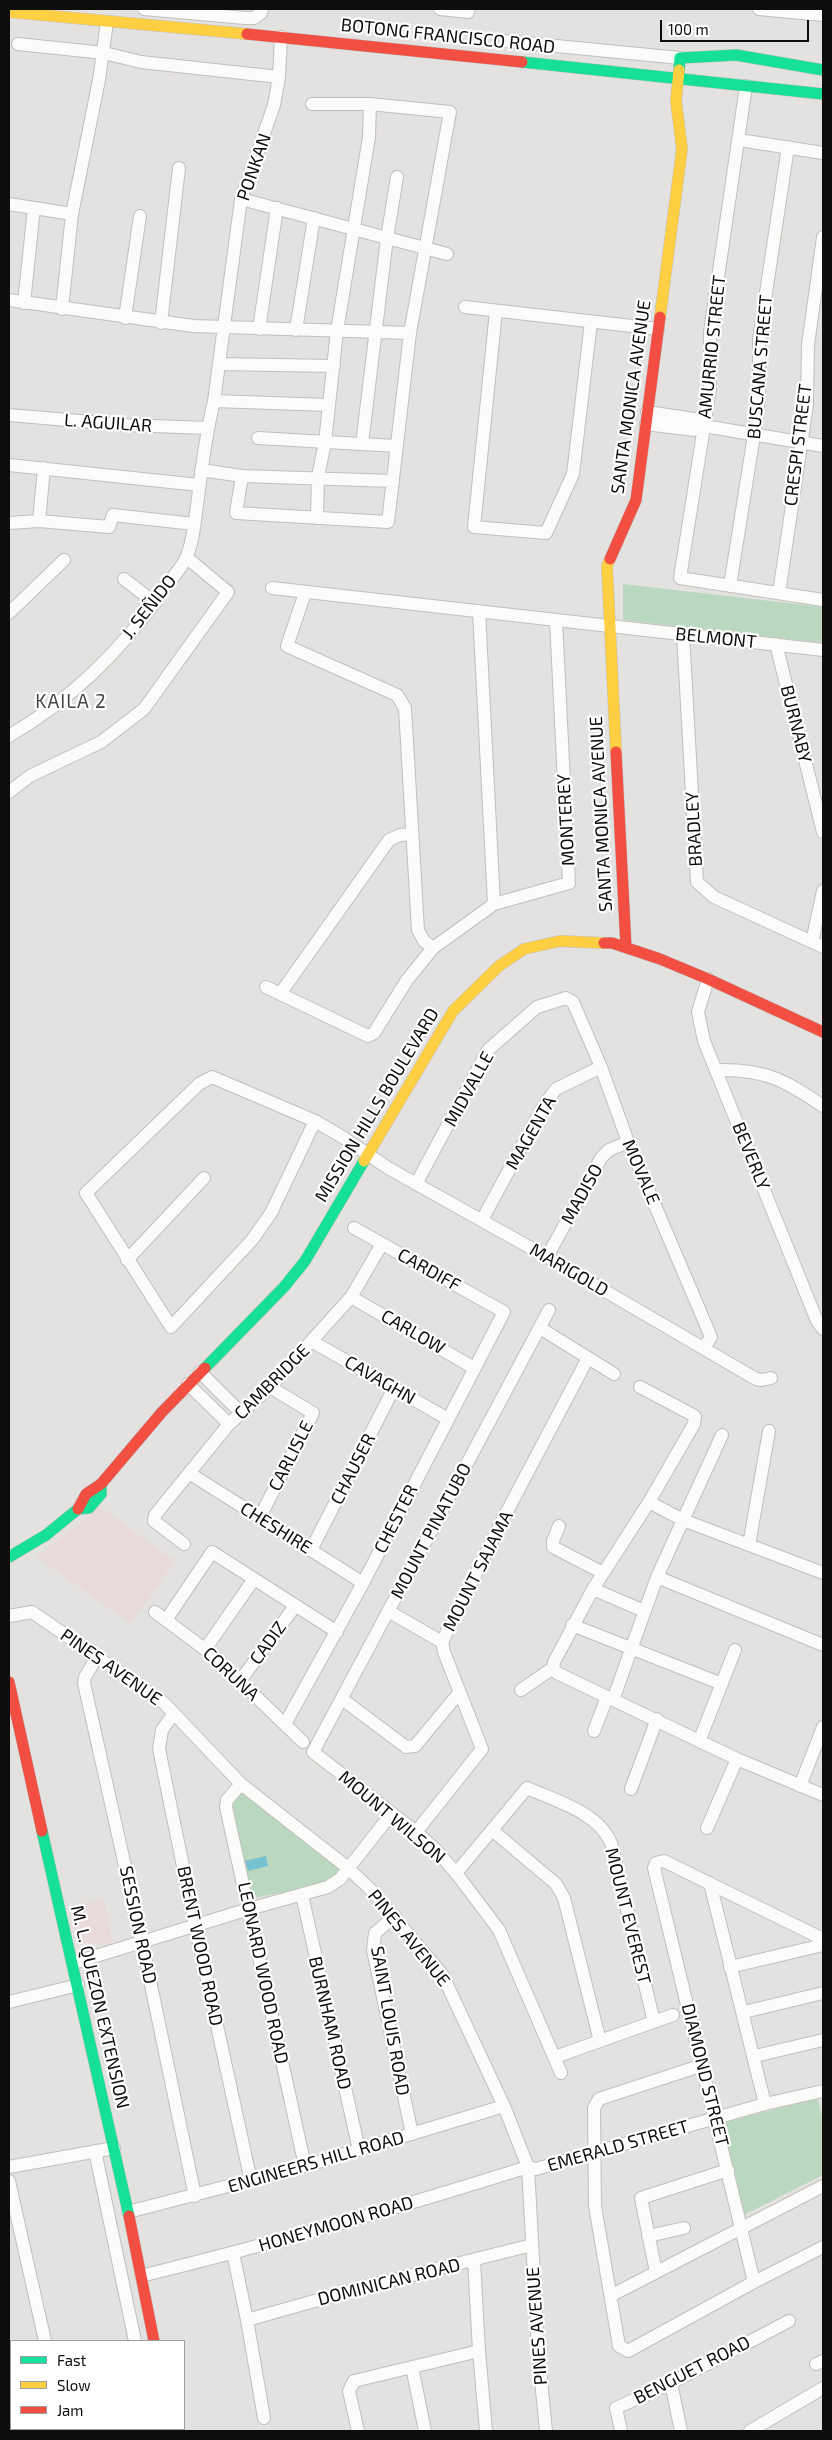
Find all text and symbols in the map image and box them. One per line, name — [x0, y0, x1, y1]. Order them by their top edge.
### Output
scale bar — [662, 10, 811, 42]
street label: BOTONG FRANCISCO ROAD — [340, 14, 556, 58]
text: 100 m — [668, 20, 709, 38]
street label: PONKAN — [232, 130, 276, 204]
street label: AMURRIO STREET — [694, 274, 730, 420]
street label: BUSCANA STREET — [743, 294, 777, 440]
street label: SANTA MONICA AVENUE — [607, 299, 655, 495]
street label: CRESPI STREET — [780, 383, 816, 507]
street label: L. AGUILAR — [63, 409, 153, 437]
street label: J. SEÑIDO — [117, 570, 181, 644]
street label: BELMONT — [674, 623, 758, 653]
street label: BURNABY — [776, 683, 816, 765]
district label: KAILA 2 — [34, 691, 108, 713]
street label: SANTA MONICA AVENUE — [585, 716, 617, 912]
street label: MONTEREY — [553, 773, 579, 867]
street label: BRADLEY — [681, 791, 707, 867]
street label: MISSION HILLS BOULEVARD — [310, 1004, 444, 1206]
street label: MIDVALLE — [440, 1048, 498, 1130]
street label: MAGENTA — [501, 1092, 561, 1174]
street label: BEVERLY — [728, 1119, 774, 1193]
street label: MOVALE — [618, 1136, 664, 1208]
street label: MADISO — [557, 1160, 607, 1228]
street label: MARIGOLD — [526, 1239, 612, 1301]
street label: CARDIFF — [394, 1244, 464, 1296]
street label: CARLOW — [377, 1305, 449, 1359]
street label: CAMBRIDGE — [230, 1340, 314, 1424]
street label: CAVAGHN — [341, 1351, 419, 1409]
street label: CARLISLE — [264, 1417, 318, 1495]
street label: CHAUSER — [326, 1430, 380, 1508]
street label: MOUNT PINATUBO — [386, 1459, 476, 1603]
street label: CHESTER — [370, 1481, 422, 1557]
street label: CHESHIRE — [236, 1498, 316, 1558]
street label: MOUNT SAJAMA — [438, 1507, 518, 1635]
street label: CADIZ — [245, 1617, 291, 1669]
street label: PINES AVENUE — [56, 1624, 166, 1710]
street label: CORUNA — [198, 1643, 264, 1705]
street label: MOUNT WILSON — [334, 1766, 450, 1868]
street label: MOUNT EVEREST — [601, 1846, 655, 1986]
street label: SESSION ROAD — [115, 1864, 161, 1986]
street label: BRENT WOOD ROAD — [173, 1864, 227, 2028]
street label: LEONARD WOOD ROAD — [233, 1880, 293, 2066]
street label: PINES AVENUE — [363, 1885, 455, 1991]
street label: M. L. QUEZON EXTENSION — [66, 1903, 134, 2111]
street label: SAINT LOUIS ROAD — [366, 1945, 414, 2097]
street label: BURNHAM ROAD — [304, 1954, 356, 2092]
street label: DIAMOND STREET — [677, 2001, 733, 2149]
street label: EMERALD STREET — [545, 2116, 691, 2176]
street label: ENGINEERS HILL ROAD — [225, 2126, 407, 2198]
street label: HONEYMOON ROAD — [256, 2192, 416, 2256]
street label: DOMINICAN ROAD — [315, 2254, 463, 2310]
street label: PINES AVENUE — [522, 2266, 552, 2386]
street label: BENGUET ROAD — [630, 2331, 754, 2409]
legend — [10, 2340, 185, 2430]
text: Fast — [57, 2351, 86, 2369]
text: Slow — [57, 2376, 91, 2394]
text: Jam — [57, 2401, 83, 2419]

